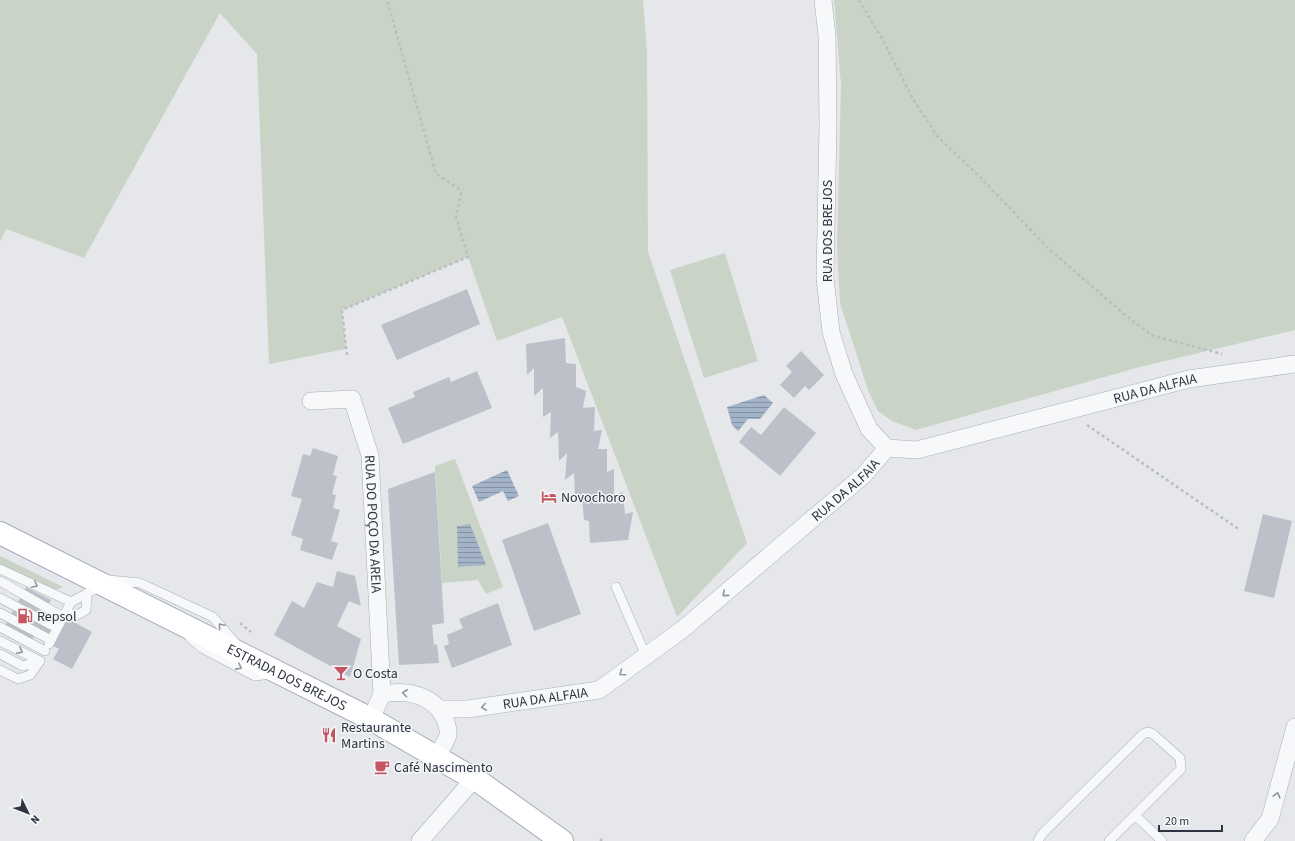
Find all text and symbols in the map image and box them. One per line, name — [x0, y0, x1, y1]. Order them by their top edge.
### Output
street label: RUA DOS BREJOS — [818, 180, 838, 282]
street label: RUA DA ALFAIA — [1111, 369, 1199, 409]
street label: RUA DA ALFAIA — [807, 454, 885, 527]
street label: RUA DO POÇO DA AREIA — [359, 455, 386, 594]
hotel icon: Novochoro — [540, 488, 558, 506]
place label: Novochoro — [561, 488, 626, 508]
one-way arrow — [31, 580, 39, 588]
one-way arrow — [722, 590, 729, 597]
fuel station icon: Repsol — [16, 607, 34, 625]
place label: Repsol — [37, 607, 77, 627]
one-way arrow — [219, 624, 226, 631]
street label: ESTRADA DOS BREJOS — [223, 639, 350, 716]
one-way arrow — [16, 646, 23, 653]
one-way arrow — [235, 663, 242, 670]
bar icon: O Costa — [332, 664, 350, 682]
place label: O Costa — [353, 664, 398, 684]
one-way arrow — [619, 668, 626, 676]
street label: RUA DA ALFAIA — [501, 683, 590, 715]
one-way arrow — [402, 689, 408, 698]
one-way arrow — [481, 702, 488, 711]
place label: Restaurante Martins — [341, 718, 411, 754]
restaurant icon: Restaurante Martins — [320, 726, 338, 744]
cafe icon: Café Nascimento — [373, 758, 391, 776]
place label: Café Nascimento — [394, 758, 493, 778]
one-way arrow — [1272, 791, 1281, 798]
north arrow — [8, 793, 48, 833]
scale bar — [1159, 807, 1222, 833]
text: N — [27, 812, 43, 827]
text: 20 m — [1165, 813, 1189, 830]

